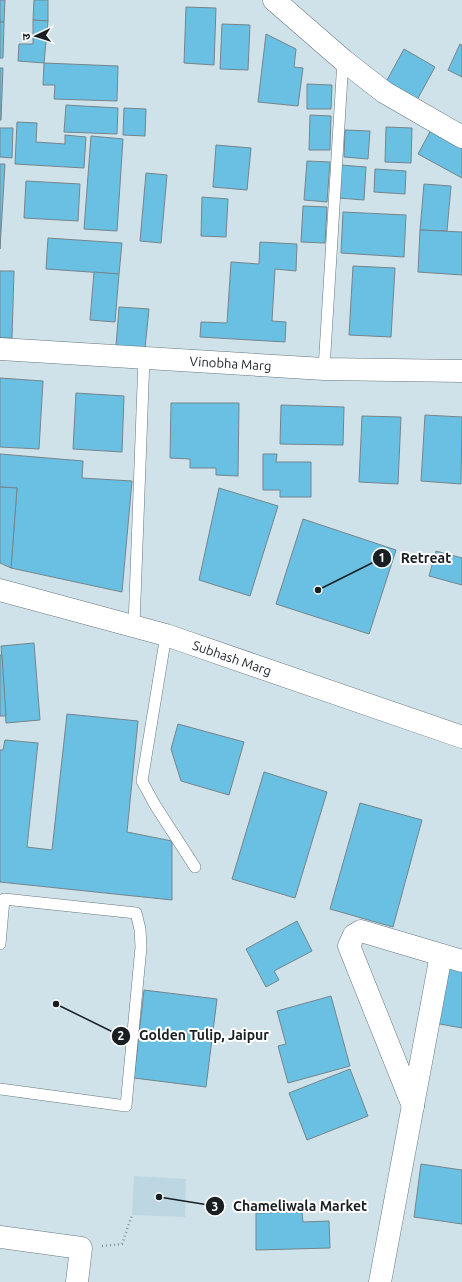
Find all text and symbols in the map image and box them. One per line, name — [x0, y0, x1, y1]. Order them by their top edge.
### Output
north arrow — [16, 16, 56, 56]
text: उ — [20, 33, 32, 40]
street label: Vinobha Marg — [189, 354, 272, 373]
callout: Retreat — [372, 545, 459, 571]
text: Retreat — [401, 550, 451, 566]
text: 1 — [379, 551, 385, 564]
street label: Subhash Marg — [191, 638, 273, 678]
callout: Golden Tulip, Jaipur — [111, 1023, 277, 1049]
text: Golden Tulip, Jaipur — [139, 1027, 269, 1043]
text: 2 — [118, 1029, 125, 1042]
callout: Chameliwala Market — [205, 1193, 375, 1219]
text: Chameliwala Market — [233, 1198, 367, 1214]
text: 3 — [212, 1200, 218, 1213]

